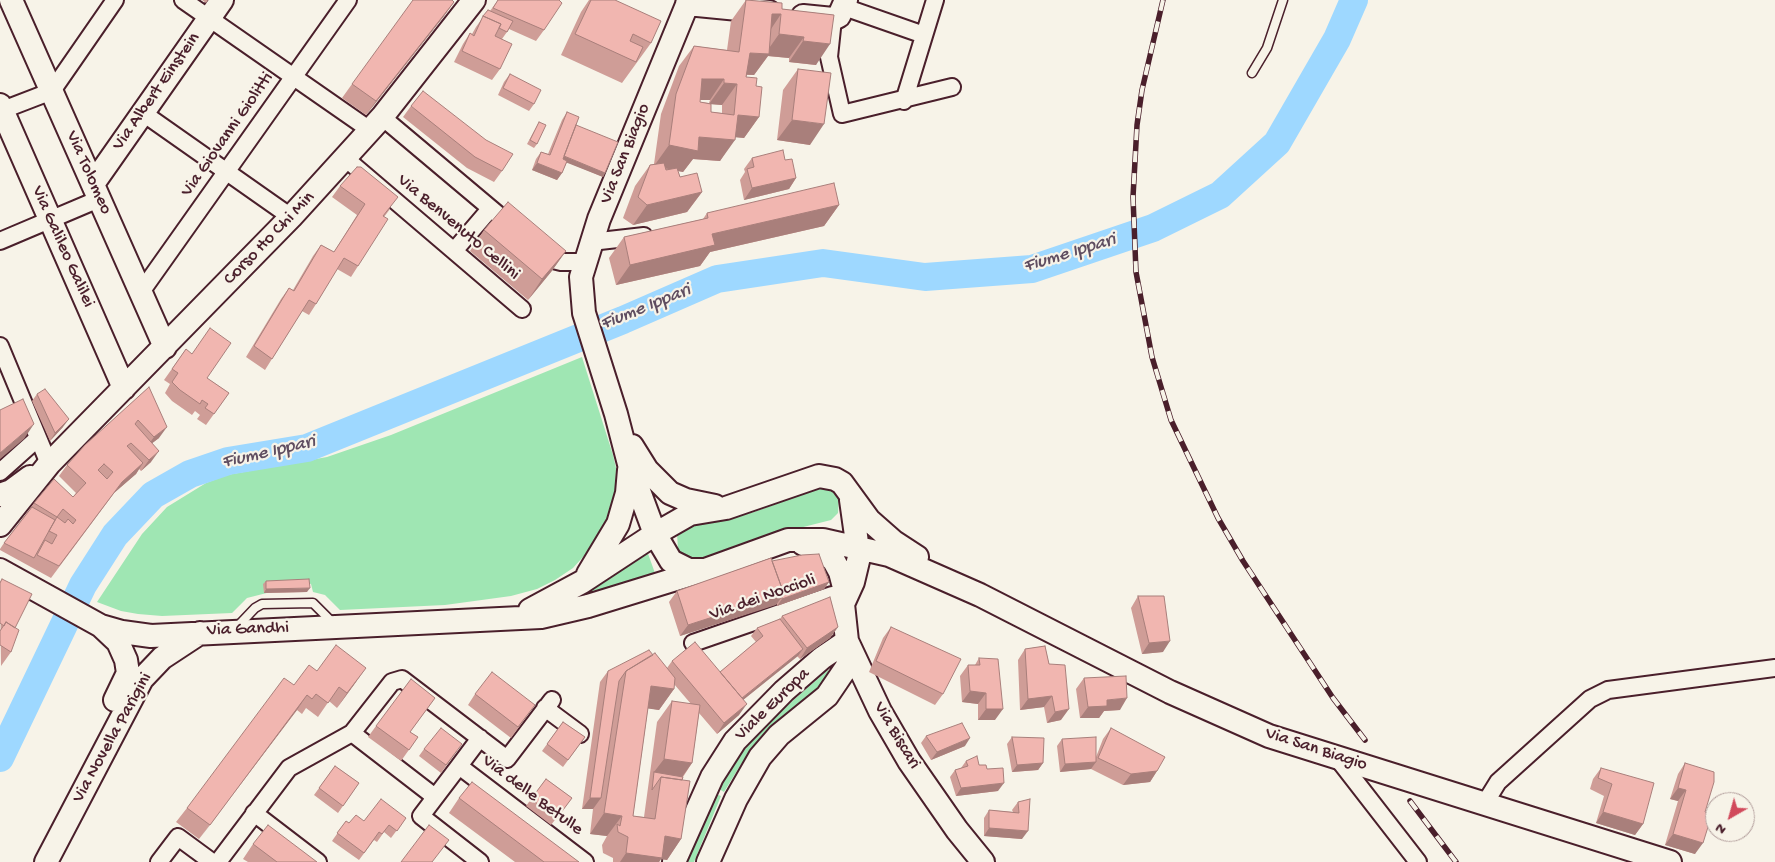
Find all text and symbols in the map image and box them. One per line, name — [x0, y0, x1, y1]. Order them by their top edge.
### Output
street label: Via Albert Einstein — [108, 29, 206, 155]
street label: Via Giovanni Giolitti — [177, 69, 279, 201]
street label: Via San Biagio — [596, 101, 656, 207]
street label: Via Tolomeo — [60, 128, 116, 218]
street label: Via Benvenuto Cellini — [392, 170, 524, 286]
street label: Via Galileo Galilei — [26, 183, 98, 311]
street label: Corso Ho Chi Min — [220, 188, 320, 290]
water label: Fiume Ippari — [1021, 229, 1119, 279]
water label: Fiume Ippari — [598, 280, 694, 336]
water label: Fiume Ippari — [220, 431, 318, 475]
street label: Via dei Noccioli — [707, 570, 819, 626]
street label: Via Gandhi — [207, 618, 289, 642]
street label: Viale Europa — [731, 664, 815, 746]
street label: Via Novella Parigini — [68, 669, 158, 807]
street label: Via Biscari — [868, 699, 924, 773]
street label: Via San Biagio — [1262, 723, 1370, 777]
street label: Via delle Betulle — [477, 751, 587, 841]
north arrow — [1705, 792, 1755, 842]
text: N — [1712, 819, 1730, 838]

